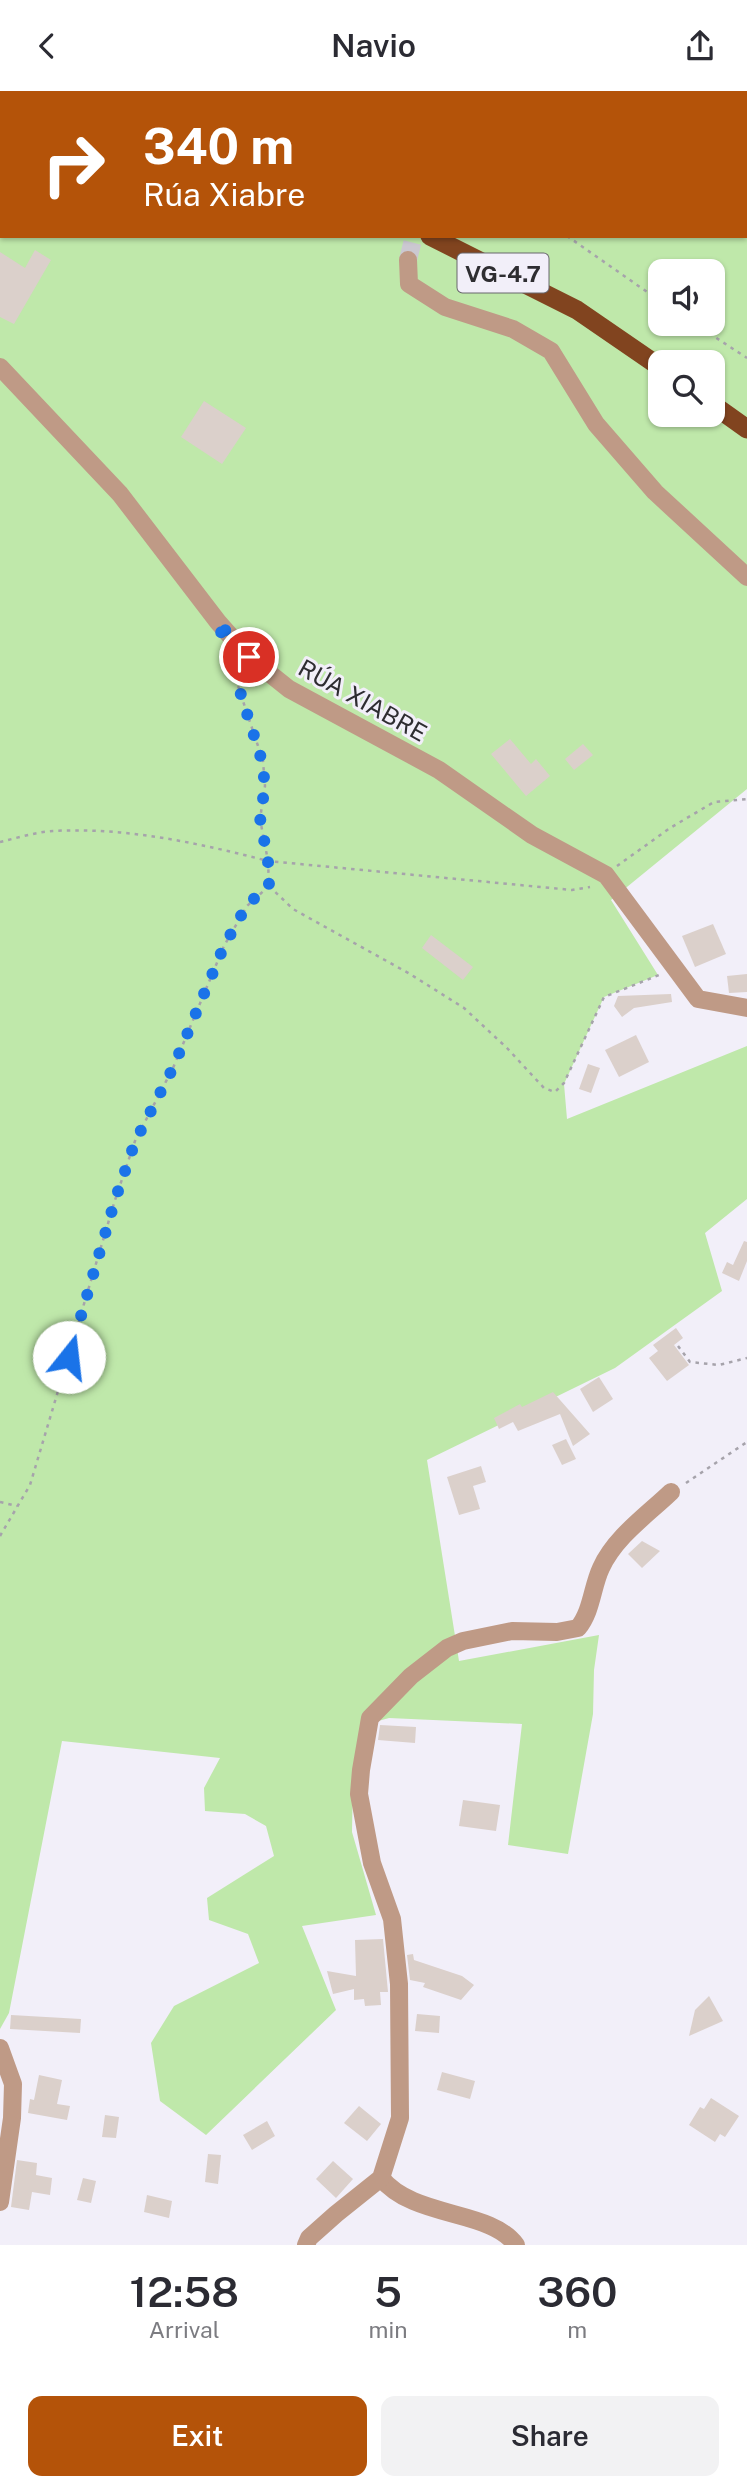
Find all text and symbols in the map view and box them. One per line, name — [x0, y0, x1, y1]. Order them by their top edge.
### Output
icon: back — [28, 27, 66, 65]
text: Navio — [331, 27, 416, 64]
icon: share — [681, 27, 719, 65]
text: 340 m — [143, 117, 294, 175]
icon: right — [28, 119, 119, 210]
text: Rúa Xiabre — [143, 176, 305, 213]
road number: VG-4.7 — [458, 253, 548, 293]
map controls — [648, 259, 725, 427]
button: sound — [648, 259, 725, 336]
button: search — [648, 350, 725, 427]
pin — [219, 627, 279, 687]
icon: arrive — [230, 638, 268, 676]
street label: RÚA XIABRE — [294, 653, 432, 747]
position arrow — [32, 1320, 106, 1394]
text: 12:58 — [130, 2267, 239, 2316]
text: 5 — [374, 2267, 402, 2316]
text: 360 — [537, 2267, 617, 2316]
text: Arrival — [149, 2316, 220, 2343]
text: min — [369, 2316, 408, 2343]
text: m — [567, 2316, 587, 2343]
button: Exit — [28, 2396, 367, 2476]
button: Share — [381, 2396, 719, 2476]

